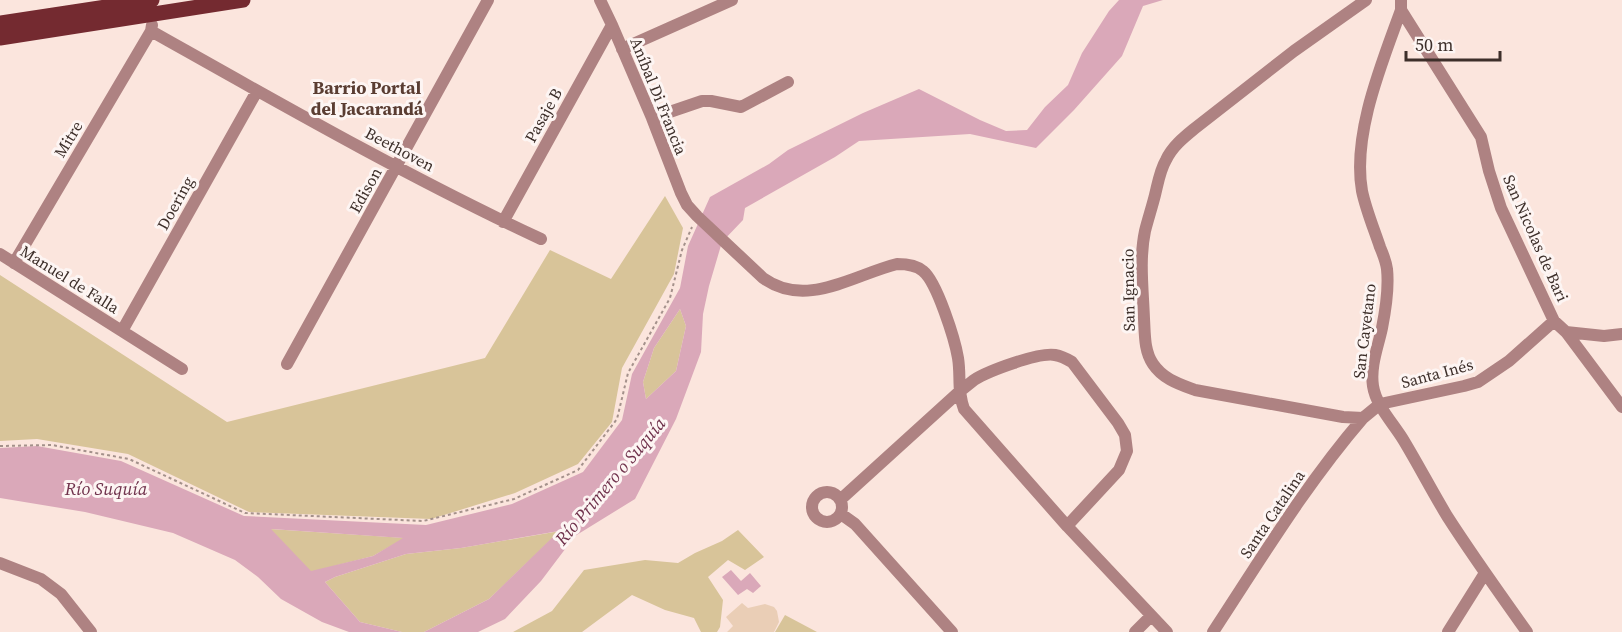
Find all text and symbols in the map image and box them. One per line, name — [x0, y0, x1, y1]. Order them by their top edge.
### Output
scale bar — [1406, 24, 1500, 62]
text: 50 m — [1415, 32, 1453, 57]
street label: Aníbal Di Francia — [625, 34, 693, 159]
district label: Barrio Portal del Jacarandá — [311, 75, 424, 121]
street label: Pasaje B — [519, 84, 567, 146]
street label: Mitre — [48, 117, 88, 161]
street label: Beethoven — [361, 122, 439, 177]
street label: Edison — [344, 163, 387, 217]
street label: San Nicolas de Bari — [1498, 171, 1574, 305]
street label: Doering — [151, 172, 199, 234]
street label: Manuel de Falla — [16, 240, 124, 319]
street label: San Ignacio — [1116, 248, 1140, 332]
street label: San Cayetano — [1347, 282, 1381, 380]
street label: Santa Inés — [1399, 353, 1475, 393]
water label: Río Primero o Suquía — [548, 411, 671, 551]
street label: Santa Catalina — [1234, 465, 1310, 562]
water label: Río Suquía — [64, 476, 148, 501]

